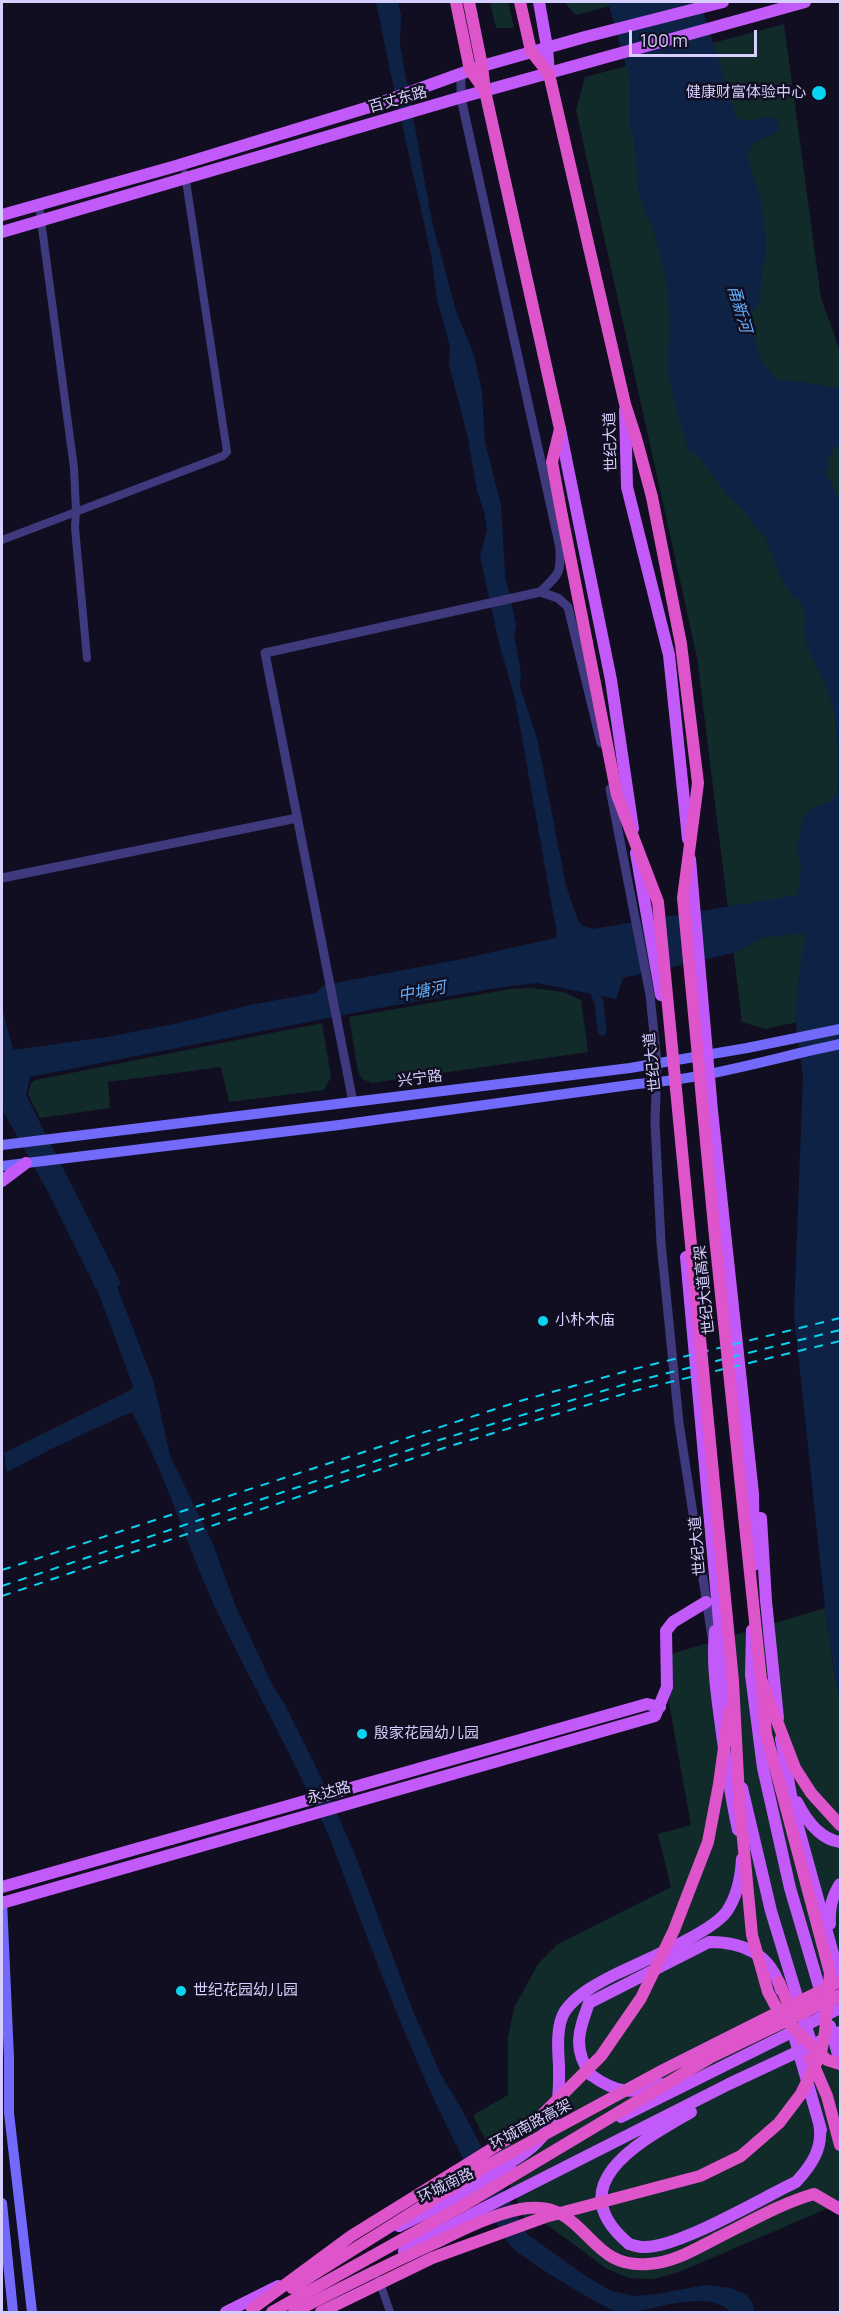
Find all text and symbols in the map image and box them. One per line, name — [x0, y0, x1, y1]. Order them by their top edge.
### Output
scale bar — [632, 18, 760, 56]
text: 100 m — [640, 28, 688, 52]
street label: 百丈东路 — [367, 83, 429, 117]
place label: 健康财富体验中心 — [686, 84, 806, 102]
marker: 健康财富体验中心 — [810, 84, 828, 102]
water label: 甬新河 — [723, 283, 755, 335]
street label: 世纪大道 — [601, 412, 621, 472]
water label: 中塘河 — [397, 978, 447, 1006]
street label: 世纪大道 — [641, 1031, 665, 1093]
street label: 兴宁路 — [397, 1067, 443, 1091]
street label: 世纪大道高架 — [691, 1244, 719, 1336]
place label: 小朴木庙 — [555, 1312, 615, 1330]
marker: 小朴木庙 — [536, 1314, 550, 1328]
street label: 世纪大道 — [686, 1515, 710, 1577]
place label: 殷家花园幼儿园 — [374, 1725, 479, 1743]
marker: 殷家花园幼儿园 — [355, 1727, 369, 1741]
street label: 永达路 — [305, 1778, 353, 1808]
place label: 世纪花园幼儿园 — [193, 1982, 298, 2000]
marker: 世纪花园幼儿园 — [174, 1984, 188, 1998]
street label: 环城南路高架 — [487, 2096, 575, 2154]
street label: 环城南路 — [415, 2165, 477, 2207]

